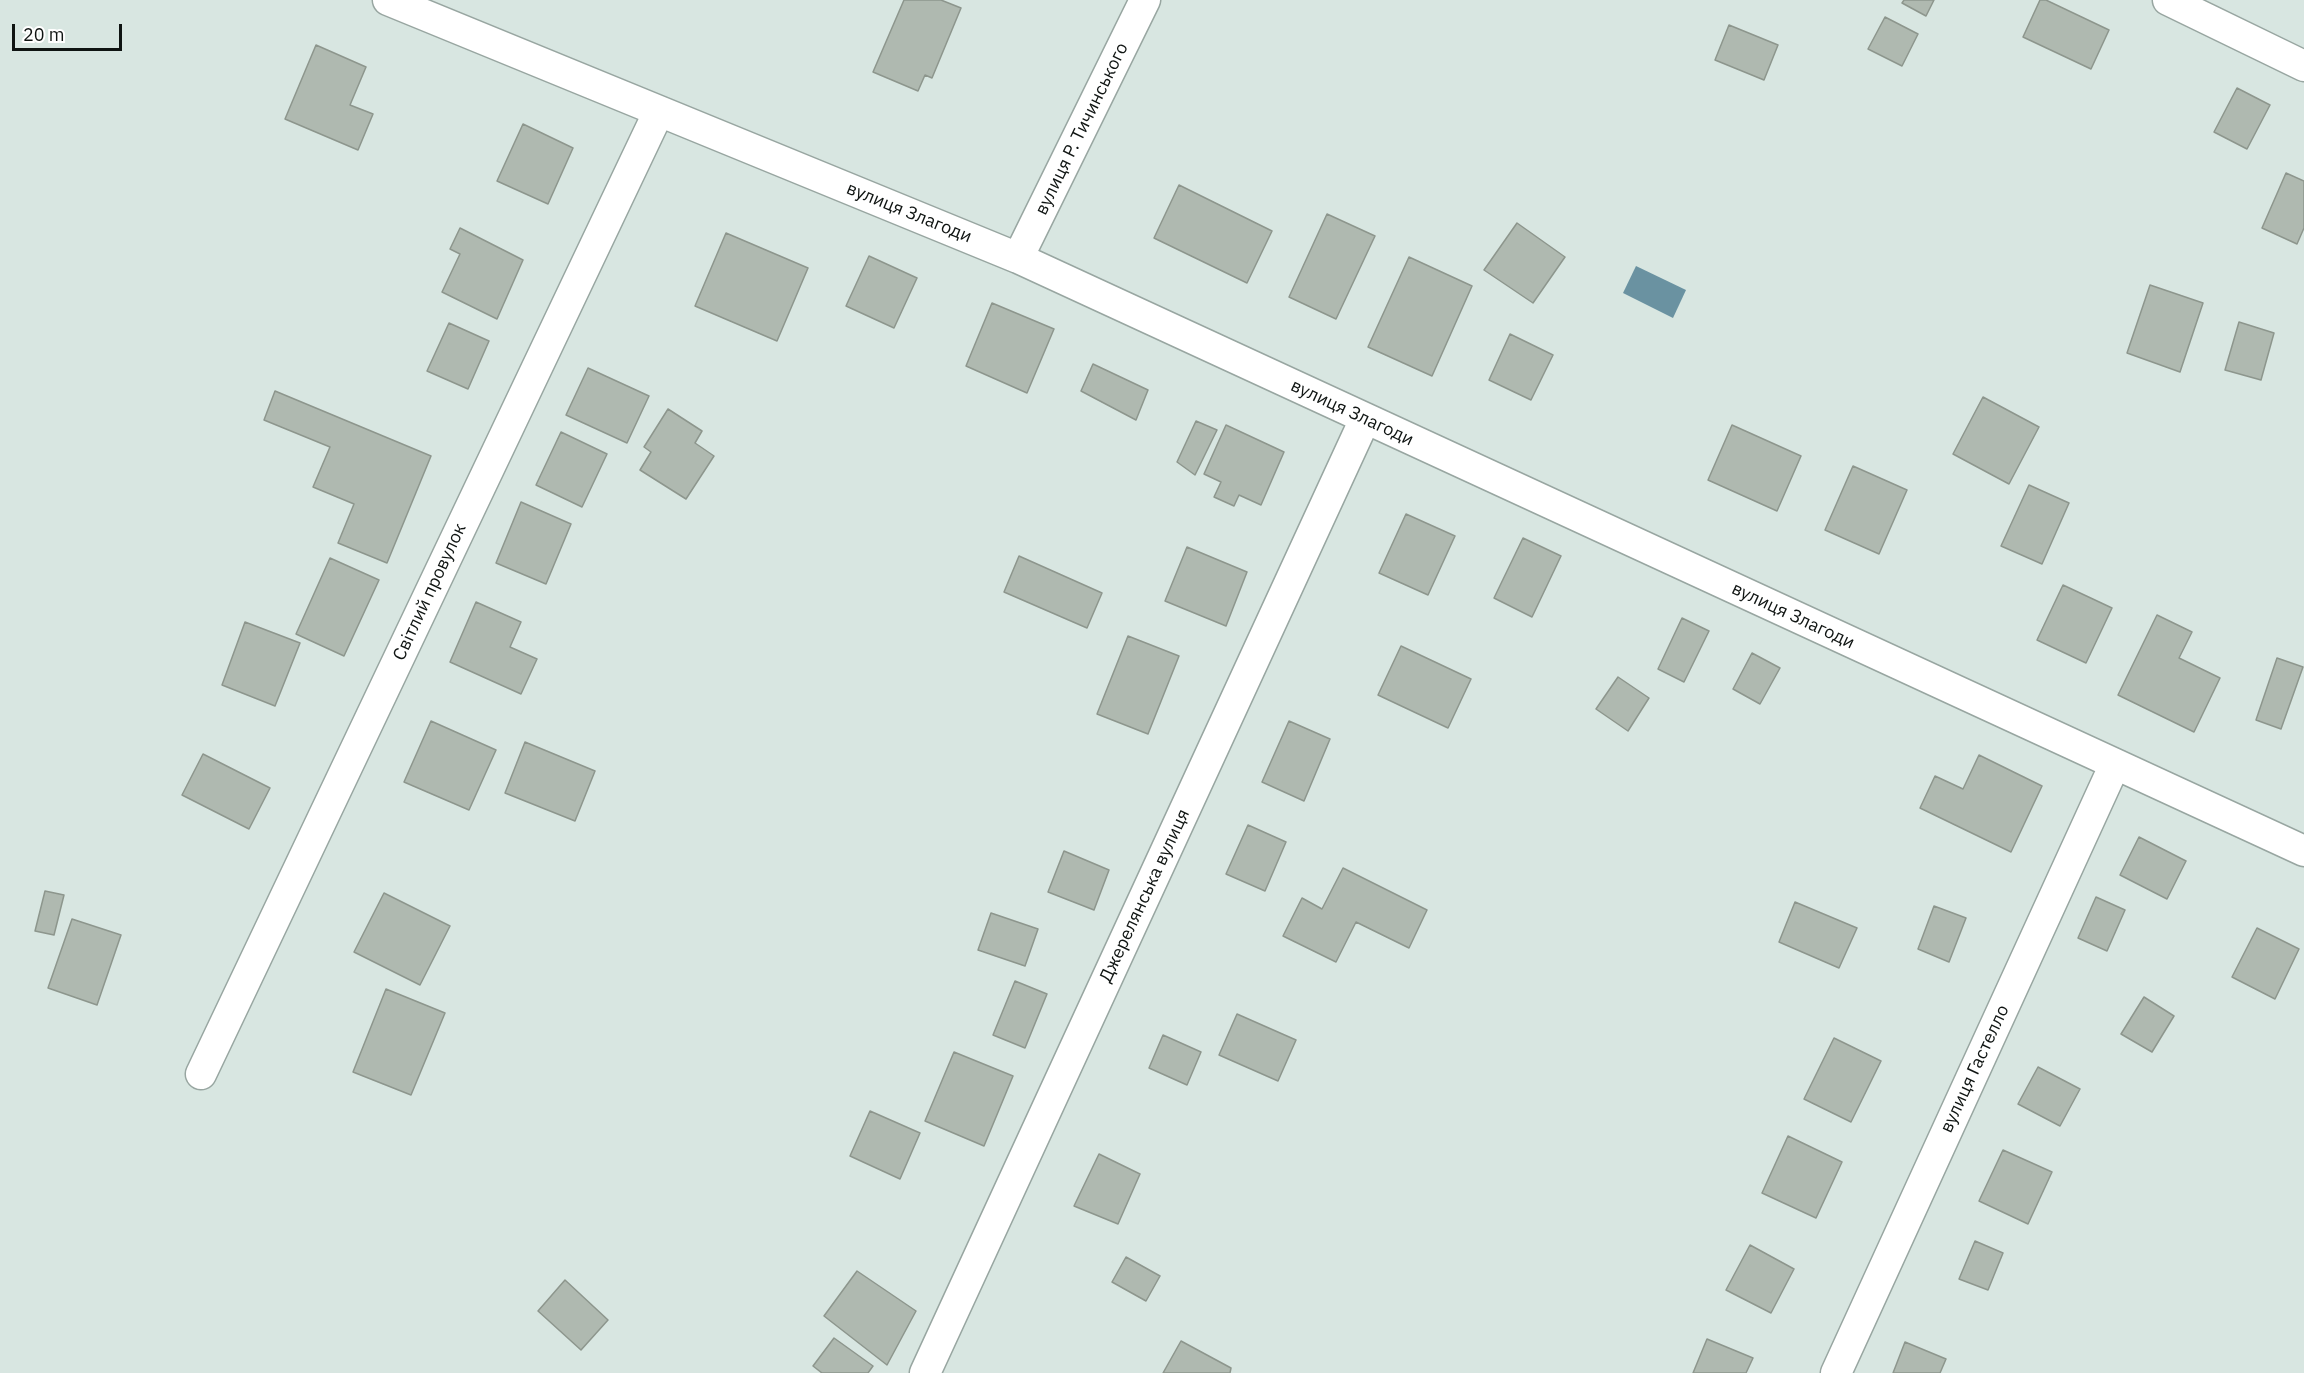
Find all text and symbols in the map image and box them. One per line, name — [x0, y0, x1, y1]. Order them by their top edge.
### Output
scale bar — [15, 12, 124, 50]
text: 20 m — [23, 23, 65, 46]
street label: вулиця Р. Тичинського — [1031, 39, 1133, 219]
street label: вулиця Злагоди — [843, 178, 975, 248]
street label: вулиця Злагоди — [1287, 375, 1417, 451]
street label: Світлий провулок — [389, 520, 471, 664]
street label: вулиця Злагоди — [1728, 578, 1858, 654]
street label: Джерелянська вулиця — [1095, 806, 1195, 986]
street label: вулиця Гастелло — [1936, 1002, 2014, 1136]

